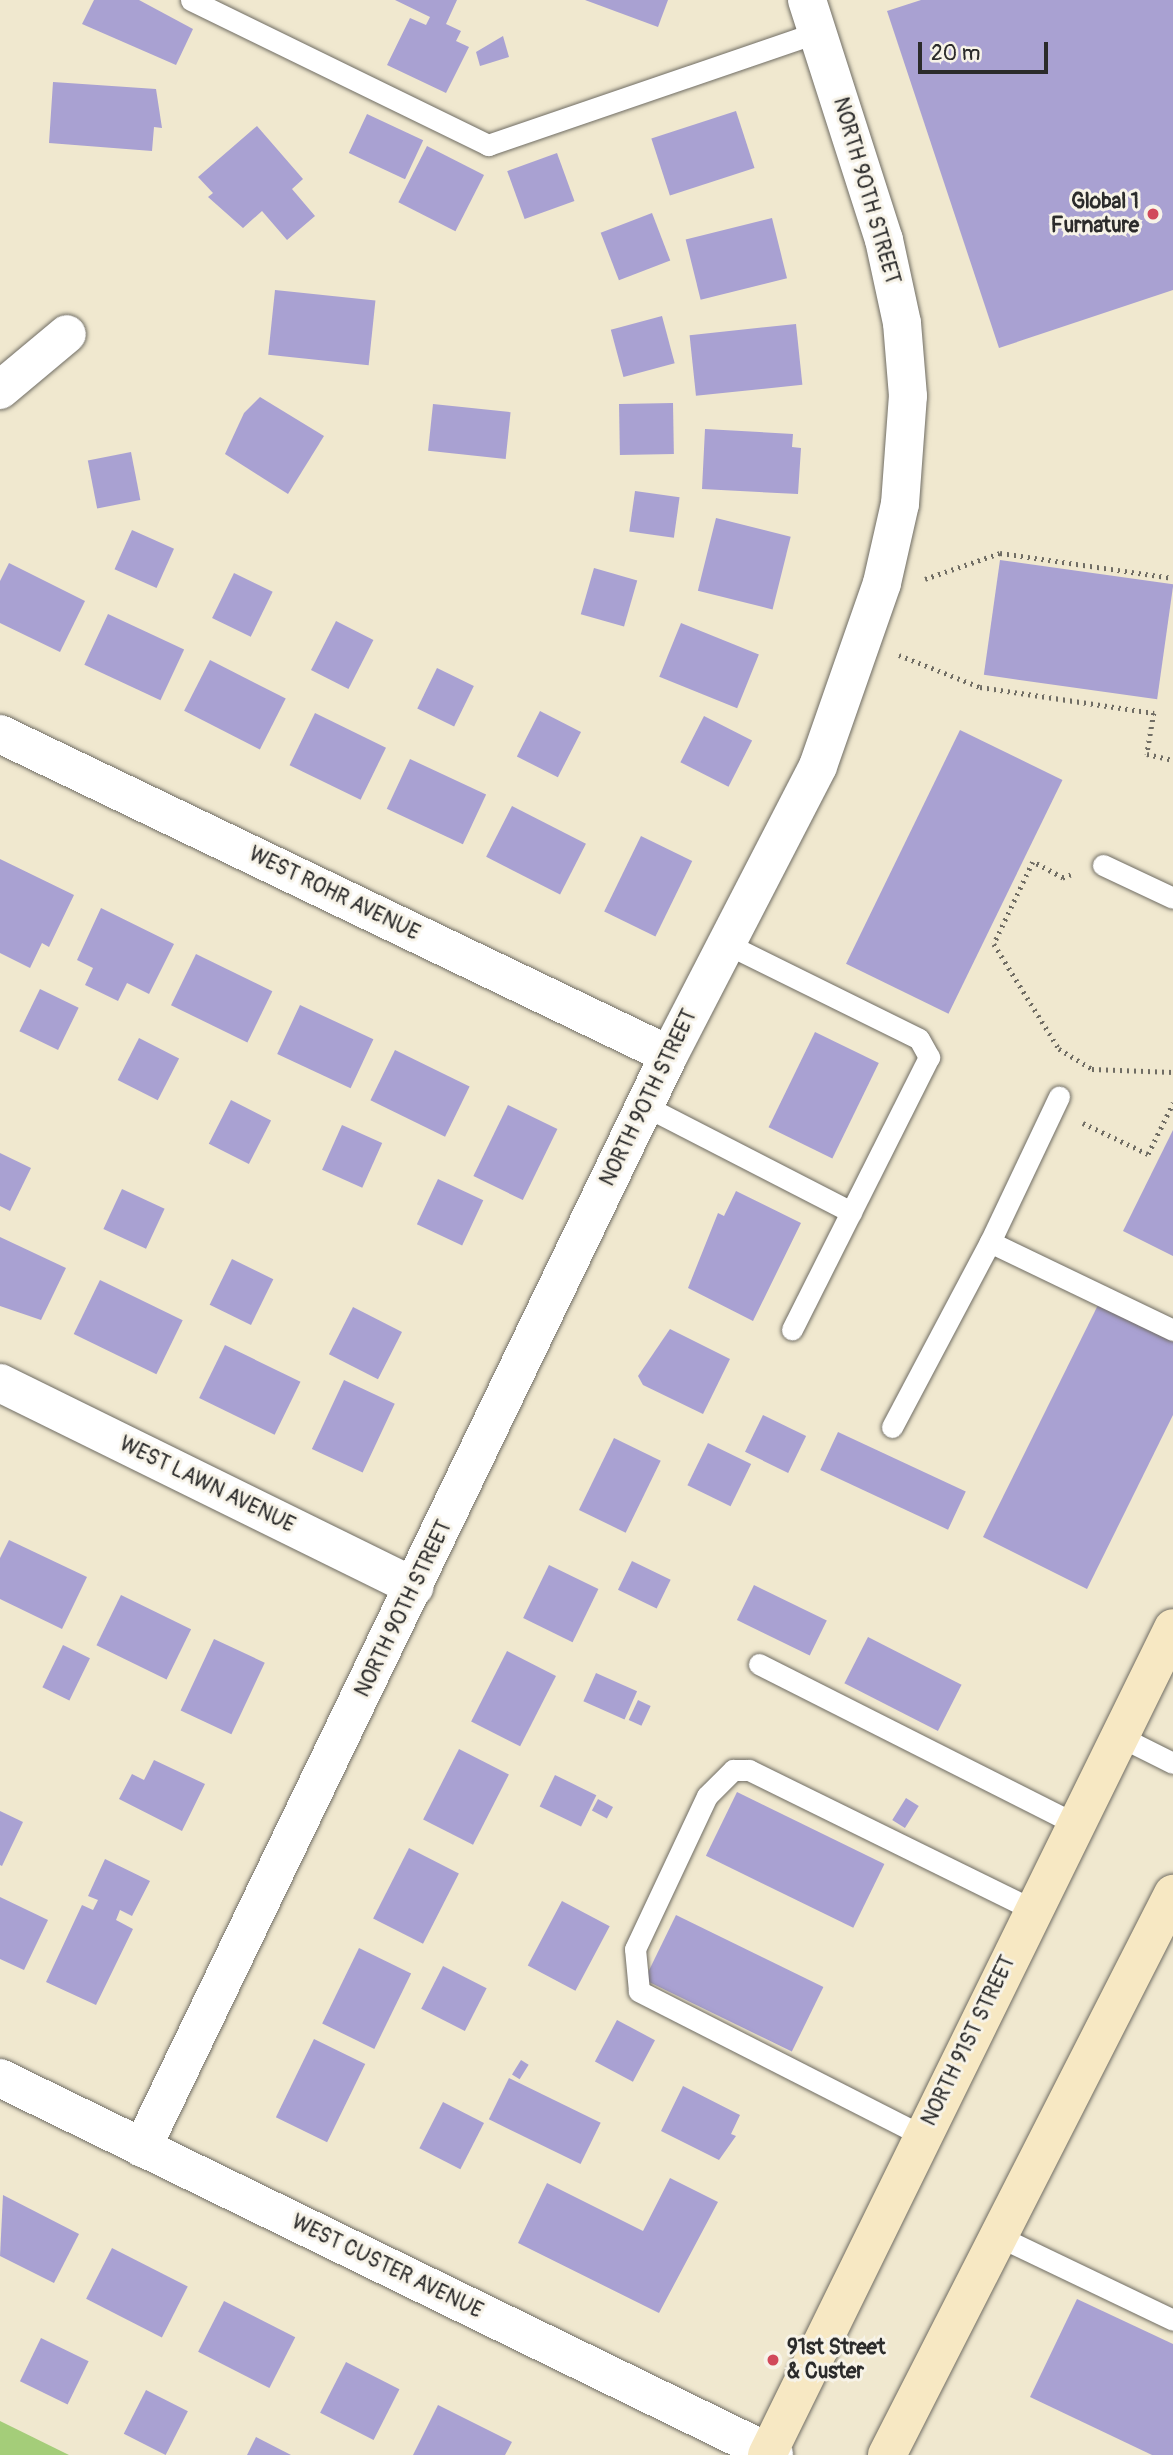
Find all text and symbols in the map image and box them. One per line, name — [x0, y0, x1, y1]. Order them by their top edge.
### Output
scale bar — [921, 28, 1050, 72]
text: 20 m — [931, 40, 980, 67]
street label: NORTH 90TH STREET — [827, 95, 905, 287]
place label: Global 1 Furnature — [1051, 189, 1139, 239]
marker: Global 1 Furnature — [1145, 206, 1161, 222]
street label: WEST ROHR AVENUE — [245, 842, 423, 946]
street label: NORTH 90TH STREET — [595, 1006, 703, 1190]
street label: WEST LAWN AVENUE — [115, 1432, 299, 1538]
street label: NORTH 90TH STREET — [350, 1517, 458, 1701]
street label: NORTH 91ST STREET — [917, 1952, 1021, 2130]
street label: WEST CUSTER AVENUE — [287, 2210, 487, 2324]
place label: 91st Street & Custer — [787, 2335, 885, 2385]
marker: 91st Street & Custer — [765, 2352, 781, 2368]

